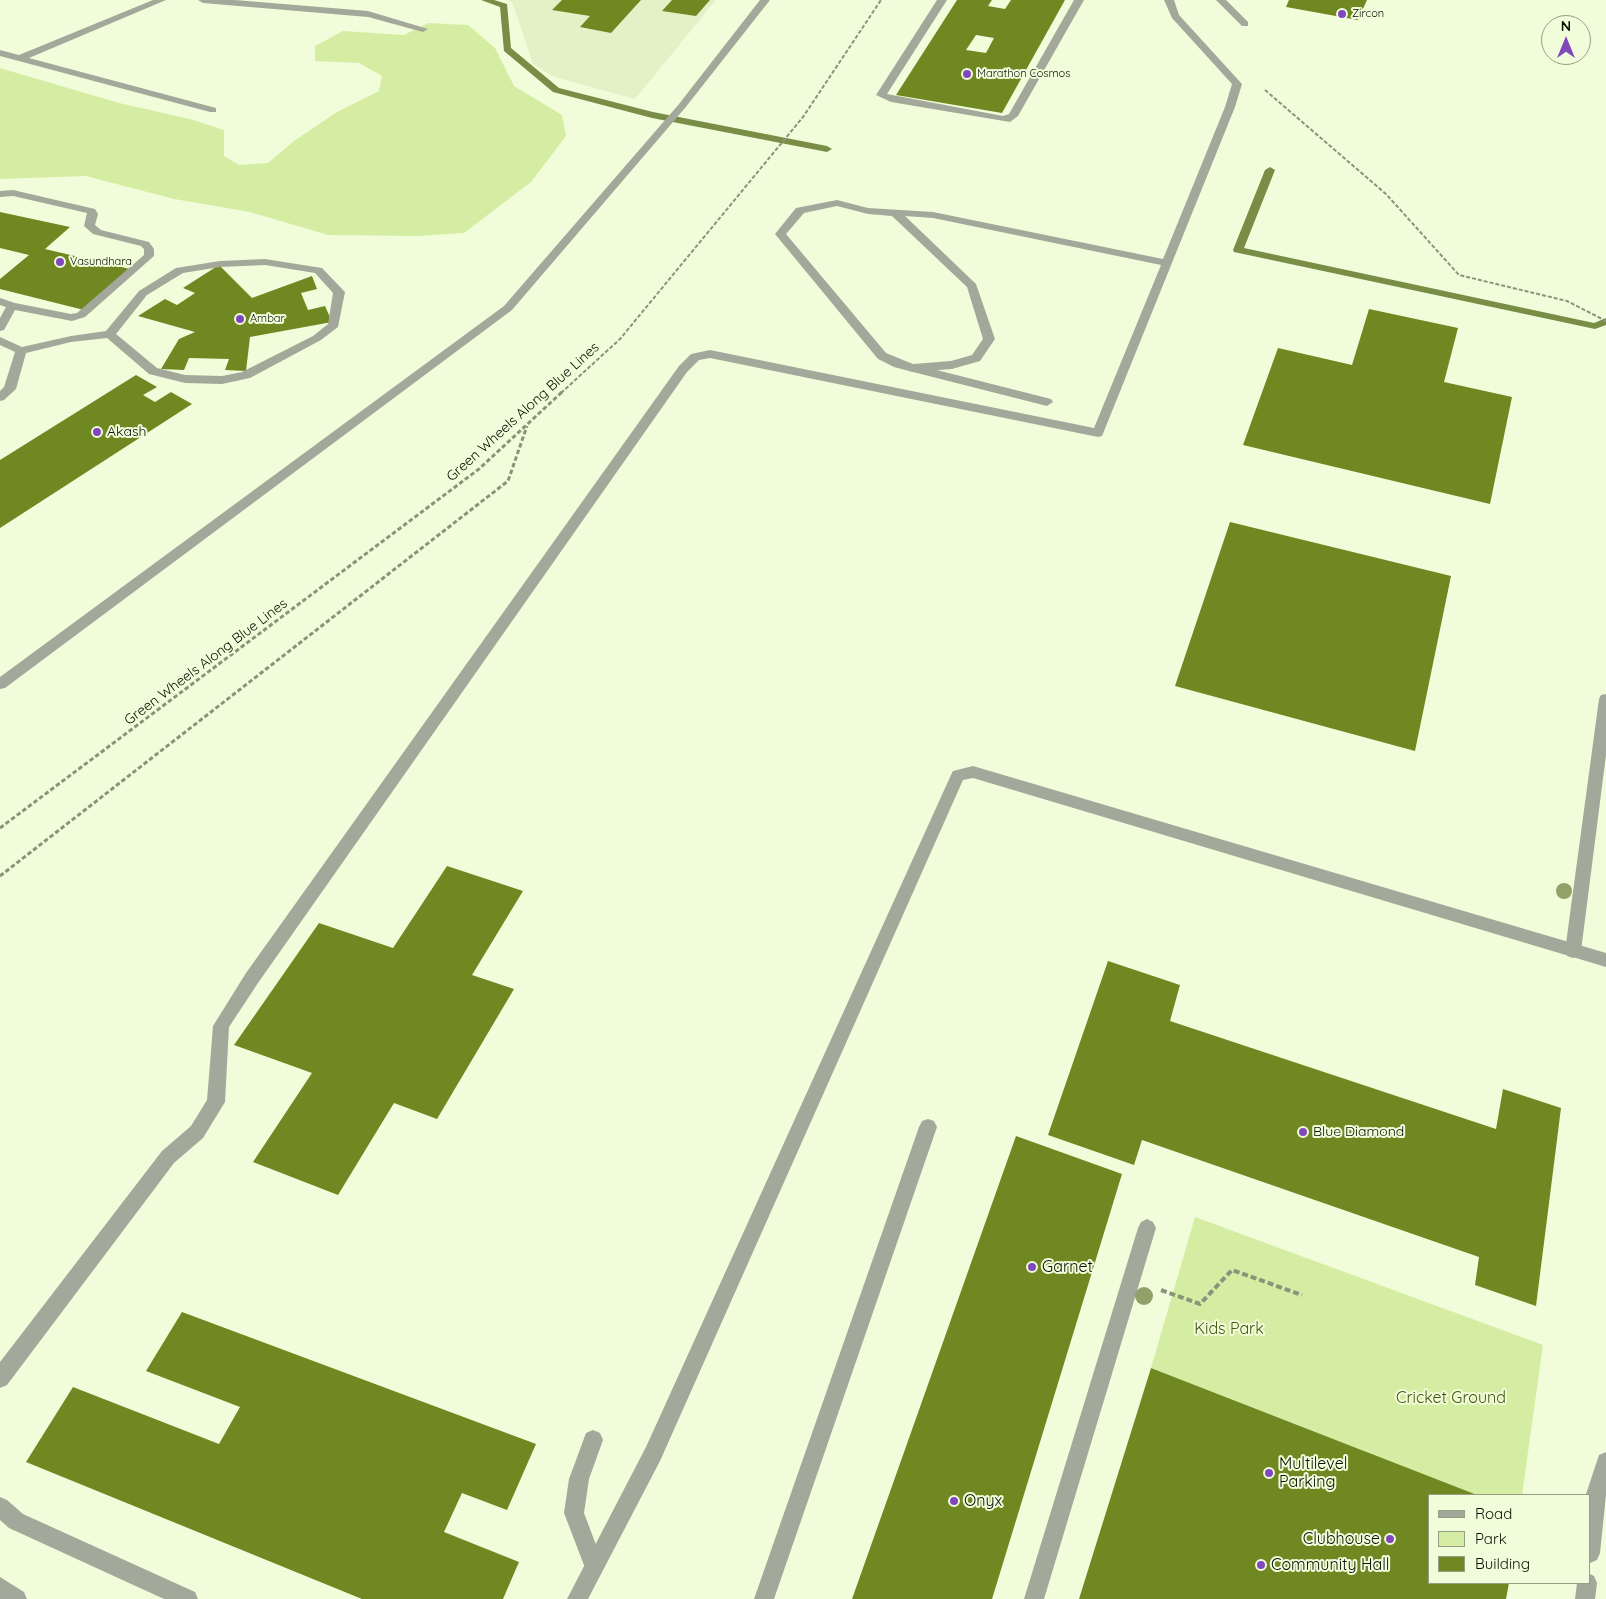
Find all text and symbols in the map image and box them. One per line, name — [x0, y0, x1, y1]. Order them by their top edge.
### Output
place label: Zircon — [1352, 7, 1384, 21]
marker: Zircon — [1336, 8, 1348, 20]
north arrow — [1541, 15, 1591, 65]
text: N — [1561, 17, 1571, 35]
place label: Marathon Cosmos — [977, 67, 1070, 81]
marker: Marathon Cosmos — [961, 68, 973, 80]
place label: Vasundhara — [70, 255, 132, 269]
marker: Vasundhara — [54, 256, 66, 268]
place label: Ambar — [250, 312, 285, 326]
marker: Ambar — [234, 313, 246, 325]
street label: Green Wheels Along Blue Lines — [443, 339, 603, 485]
place label: Akash — [107, 424, 146, 440]
marker: Akash — [91, 426, 103, 438]
street label: Green Wheels Along Blue Lines — [121, 595, 291, 729]
place label: Blue Diamond — [1313, 1124, 1404, 1140]
marker: Blue Diamond — [1297, 1126, 1309, 1138]
place label: Garnet — [1042, 1257, 1093, 1277]
marker: Garnet — [1026, 1261, 1038, 1273]
park label: Kids Park — [1194, 1319, 1264, 1339]
park label: Cricket Ground — [1396, 1388, 1506, 1408]
place label: Multilevel Parking — [1279, 1454, 1347, 1492]
marker: Multilevel Parking — [1263, 1467, 1275, 1479]
place label: Onyx — [964, 1491, 1002, 1511]
legend — [1428, 1494, 1591, 1584]
marker: Onyx — [948, 1495, 960, 1507]
text: Road — [1475, 1504, 1512, 1523]
place label: Clubhouse — [1303, 1529, 1380, 1549]
text: Park — [1475, 1529, 1507, 1548]
marker: Clubhouse — [1384, 1533, 1396, 1545]
text: Building — [1475, 1554, 1530, 1573]
place label: Community Hall — [1271, 1555, 1390, 1575]
marker: Community Hall — [1255, 1559, 1267, 1571]

